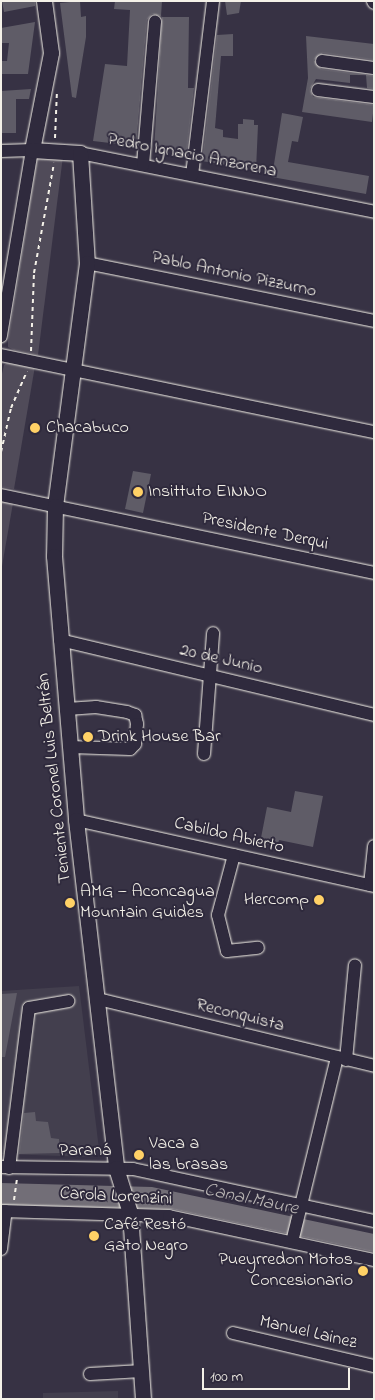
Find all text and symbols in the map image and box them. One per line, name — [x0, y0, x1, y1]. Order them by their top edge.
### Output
street label: Pedro Ignacio Anzorena — [105, 129, 279, 183]
street label: Pablo Antonio Pizzurno — [150, 247, 318, 303]
place label: Chacabuco — [46, 417, 129, 439]
marker: Chacabuco — [28, 421, 42, 435]
place label: Insittuto EINNO — [148, 481, 267, 503]
marker: Insittuto EINNO — [132, 486, 144, 498]
street label: Presidente Derqui — [200, 508, 330, 556]
street label: 20 de Junio — [177, 640, 265, 680]
street label: Teniente Coronel Luis Beltrán — [33, 672, 77, 884]
place label: Drink House Bar — [98, 726, 220, 748]
marker: Drink House Bar — [82, 731, 94, 743]
street label: Cabildo Abierto — [172, 813, 286, 859]
place label: AMG — Aconcagua Mountain Guides — [80, 882, 215, 924]
place label: Hercomp — [244, 889, 309, 911]
marker: Hercomp — [313, 894, 325, 906]
marker: AMG — Aconcagua Mountain Guides — [64, 897, 76, 909]
street label: Reconquista — [194, 995, 286, 1037]
place label: Vaca a las brasas — [149, 1134, 228, 1176]
street label: Paraná — [59, 1140, 111, 1162]
marker: Vaca a las brasas — [133, 1149, 145, 1161]
water label: Canal Maure — [202, 1179, 300, 1221]
street label: Carola Lorenzini — [59, 1183, 173, 1211]
place label: Café Restó Gato Negro — [104, 1215, 188, 1258]
marker: Café Restó Gato Negro — [88, 1230, 100, 1242]
place label: Pueyrredon Motos Concesionario — [218, 1250, 353, 1292]
marker: Pueyrredon Motos Concesionario — [357, 1265, 369, 1277]
street label: Manuel Lainez — [257, 1311, 359, 1355]
scale bar — [205, 1358, 352, 1390]
text: 100 m — [210, 1366, 243, 1388]

